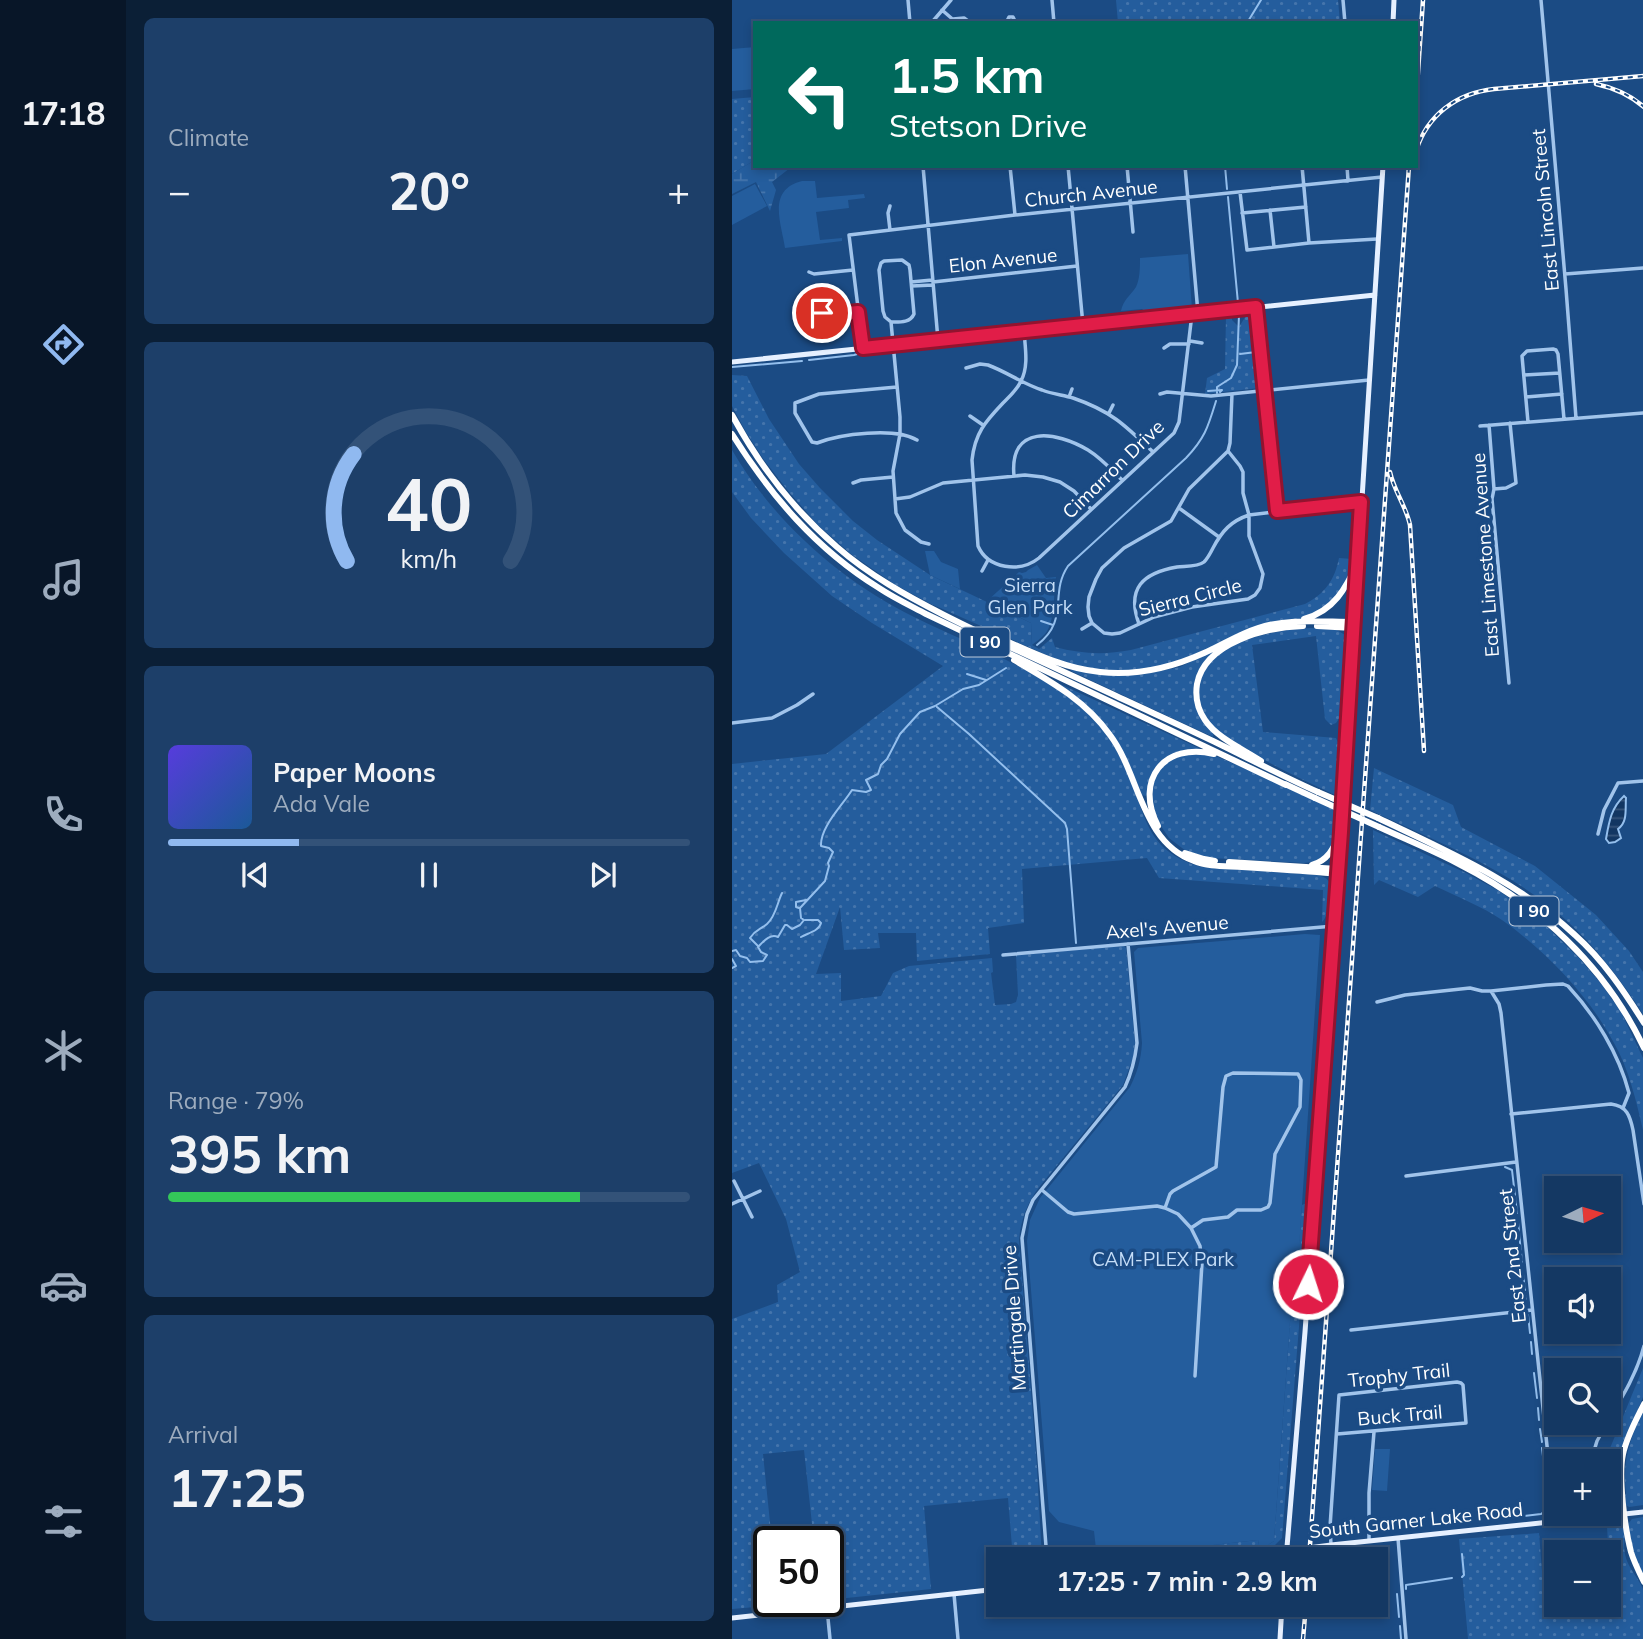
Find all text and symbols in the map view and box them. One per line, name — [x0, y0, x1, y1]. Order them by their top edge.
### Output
text: 1.5 km — [889, 44, 1044, 105]
icon: left — [774, 49, 865, 140]
text: 17:18 — [21, 93, 105, 133]
text: Stetson Drive — [889, 105, 1087, 145]
text: Climate — [168, 123, 249, 152]
street label: East Lincoln Street — [1526, 128, 1564, 292]
text: 20° — [388, 158, 470, 223]
text: − — [168, 167, 191, 215]
text: + — [667, 167, 690, 215]
street label: Church Avenue — [1023, 174, 1159, 212]
street label: Elon Avenue — [948, 242, 1058, 278]
pin — [792, 283, 852, 343]
icon: arrive — [803, 294, 841, 332]
icon: directions — [39, 320, 88, 369]
street label: Cimarron Drive — [1057, 414, 1169, 524]
street label: East Limestone Avenue — [1466, 452, 1504, 658]
text: 40 — [385, 459, 473, 550]
text: km/h — [401, 543, 457, 574]
icon: music — [39, 555, 88, 604]
park label: Sierra Glen Park — [988, 573, 1073, 619]
street label: Sierra Circle — [1136, 573, 1244, 621]
road number: I 90 — [961, 628, 1010, 656]
text: Paper Moons — [273, 756, 436, 789]
text: Ada Vale — [273, 789, 370, 818]
icon: phone — [39, 790, 88, 839]
icon: previous — [236, 856, 274, 894]
icon: pause — [410, 856, 448, 894]
icon: next — [584, 856, 622, 894]
road number: I 90 — [1510, 896, 1558, 926]
street label: Axel's Avenue — [1105, 910, 1229, 944]
icon: climate — [39, 1026, 88, 1075]
text: Range · 79% — [168, 1086, 304, 1115]
text: 395 km — [168, 1121, 351, 1186]
north arrow — [1544, 1176, 1621, 1253]
map controls — [1544, 1176, 1621, 1617]
street label: East 2nd Street — [1493, 1187, 1531, 1324]
street label: Martingale Drive — [997, 1244, 1031, 1392]
park label: CAM-PLEX Park — [1092, 1247, 1234, 1271]
position arrow — [1271, 1247, 1345, 1321]
icon: car — [39, 1261, 88, 1310]
button: sound — [1544, 1267, 1621, 1344]
street label: Trophy Trail — [1347, 1358, 1451, 1392]
button: search — [1544, 1358, 1621, 1435]
street label: Buck Trail — [1356, 1399, 1444, 1431]
text: Arrival — [168, 1420, 238, 1449]
button: + — [1544, 1449, 1621, 1526]
text: 17:25 — [168, 1455, 306, 1520]
icon: filters — [39, 1497, 88, 1546]
street label: South Garner Lake Road — [1308, 1497, 1524, 1543]
speed limit sign: 50 — [753, 1526, 844, 1617]
button: − — [1544, 1540, 1621, 1617]
text: 17:25 · 7 min · 2.9 km — [1056, 1565, 1318, 1598]

